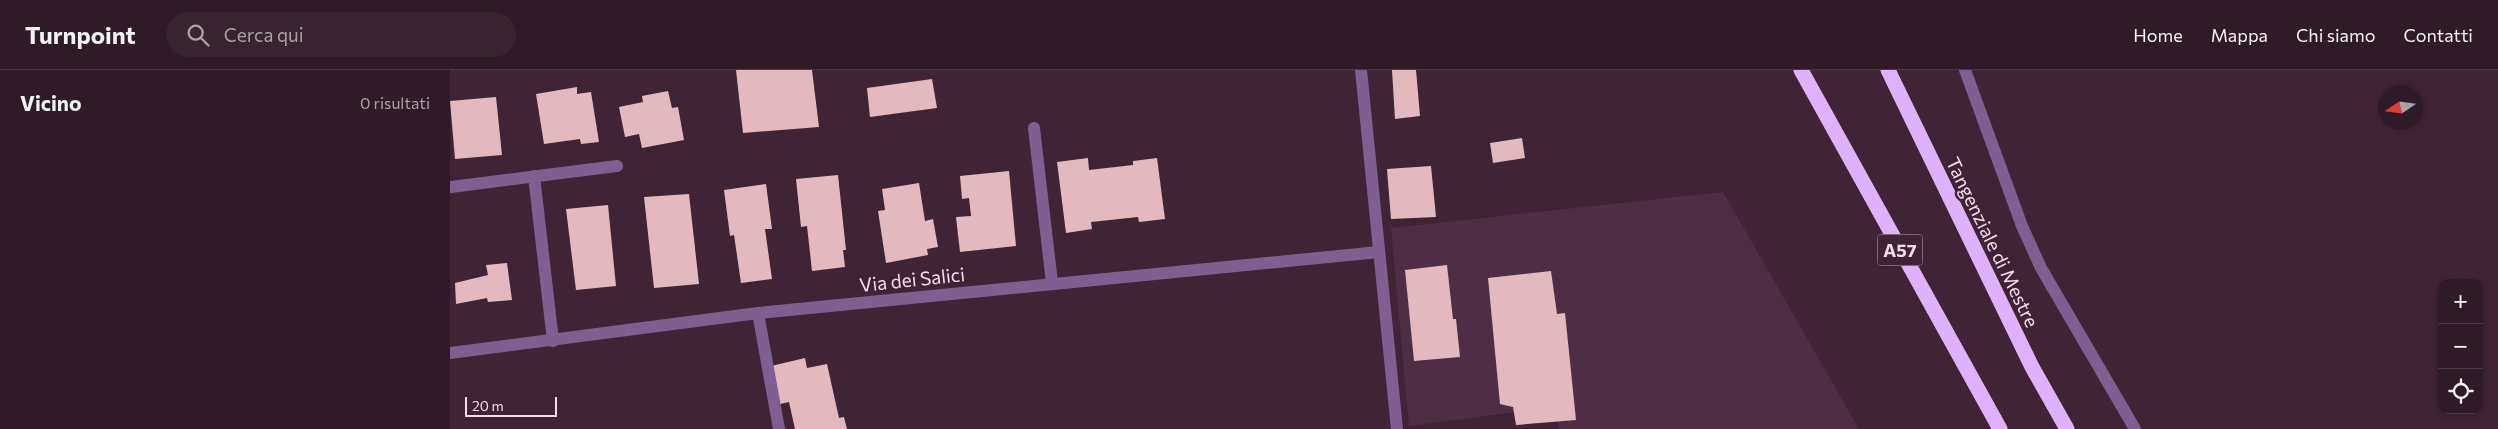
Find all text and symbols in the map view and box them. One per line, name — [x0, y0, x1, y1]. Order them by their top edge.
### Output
search box — [166, 12, 516, 57]
text: Turnpoint — [25, 20, 136, 49]
icon: search — [184, 21, 212, 49]
text: Cerca qui — [224, 23, 304, 46]
text: Home — [2133, 24, 2183, 46]
text: Mappa — [2211, 24, 2268, 46]
text: Chi siamo — [2296, 24, 2375, 46]
text: Contatti — [2403, 24, 2473, 46]
north arrow — [2378, 85, 2423, 130]
text: Vicino — [20, 90, 81, 115]
text: 0 risultati — [360, 93, 430, 112]
street label: Tangenziale di Mestre — [1942, 153, 2044, 331]
road number: A57 — [1878, 234, 1922, 266]
street label: Via dei Salici — [858, 262, 966, 296]
map controls — [2438, 279, 2483, 414]
button: + — [2438, 279, 2483, 324]
button: − — [2438, 324, 2483, 369]
button: locate — [2438, 369, 2483, 414]
scale bar — [465, 394, 558, 417]
text: 20 m — [472, 397, 504, 414]

